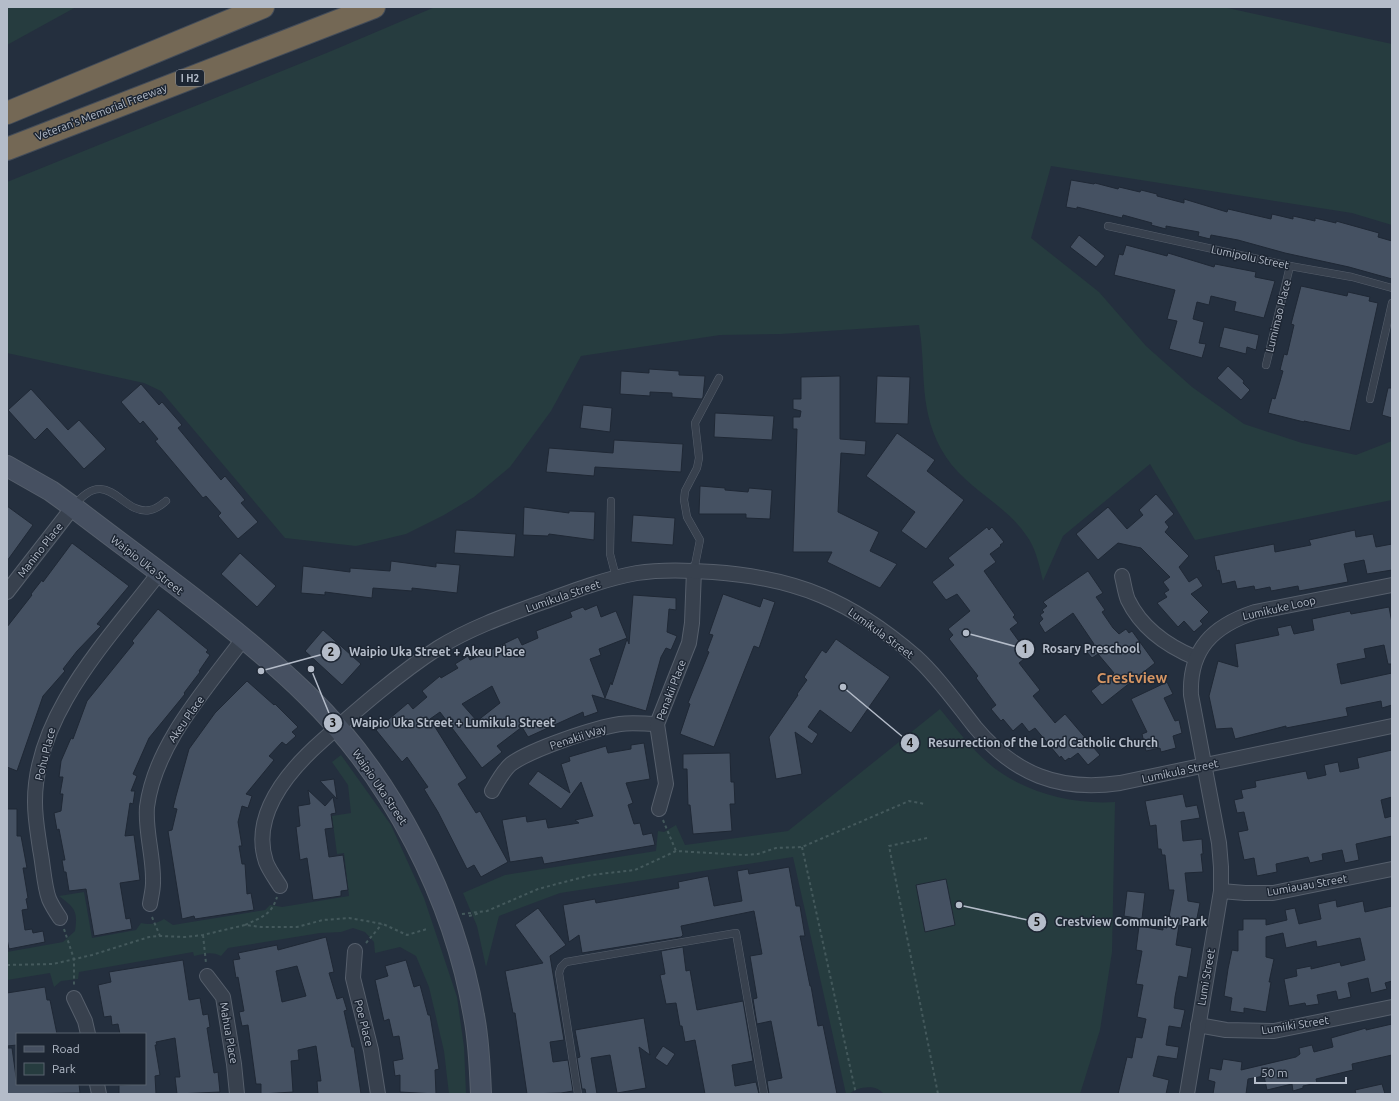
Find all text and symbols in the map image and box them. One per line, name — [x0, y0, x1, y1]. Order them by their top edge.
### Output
road number: I H2 — [176, 70, 204, 86]
street label: Veteran's Memorial Freeway — [34, 81, 169, 143]
street label: Lumipolu Street — [1210, 243, 1291, 271]
street label: Lumimao Place — [1263, 278, 1293, 354]
street label: Manino Place — [15, 520, 65, 580]
street label: Waipio Uka Street — [109, 533, 186, 597]
street label: Lumikula Street — [524, 577, 602, 614]
street label: Lumikuke Loop — [1241, 594, 1317, 622]
street label: Lumikula Street — [846, 605, 916, 661]
callout: Rosary Preschool — [1015, 637, 1148, 661]
callout: Waipio Uka Street + Akeu Place — [321, 640, 533, 664]
text: 1 — [1022, 642, 1028, 655]
text: Rosary Preschool — [1042, 642, 1140, 655]
text: 2 — [328, 645, 335, 658]
text: Waipio Uka Street + Akeu Place — [349, 645, 525, 658]
street label: Penakii Place — [654, 658, 688, 722]
district label: Crestview — [1097, 669, 1168, 686]
street label: Akeu Place — [166, 694, 206, 744]
callout: Waipio Uka Street + Lumikula Street — [323, 711, 564, 735]
text: 3 — [330, 716, 336, 729]
text: Waipio Uka Street + Lumikula Street — [351, 716, 555, 729]
street label: Penakii Way — [548, 722, 608, 752]
street label: Pohu Place — [33, 726, 57, 782]
callout: Resurrection of the Lord Catholic Church — [900, 731, 1166, 755]
text: 4 — [907, 736, 914, 749]
text: Resurrection of the Lord Catholic Church — [928, 736, 1158, 749]
street label: Waipio Uka Street — [350, 747, 410, 828]
street label: Lumikula Street — [1141, 757, 1220, 785]
street label: Lumiauau Street — [1266, 872, 1349, 898]
callout: Crestview Community Park — [1027, 910, 1215, 934]
text: 5 — [1034, 915, 1041, 928]
text: Crestview Community Park — [1055, 915, 1207, 928]
street label: Lumi Street — [1195, 947, 1217, 1006]
street label: Poe Place — [352, 998, 376, 1048]
street label: Mahua Place — [218, 1001, 240, 1065]
street label: Lumiiki Street — [1260, 1014, 1330, 1036]
legend — [16, 1033, 146, 1085]
text: Road — [52, 1042, 80, 1055]
scale bar — [1255, 1059, 1346, 1085]
text: Park — [52, 1062, 76, 1075]
text: 50 m — [1261, 1066, 1288, 1079]

